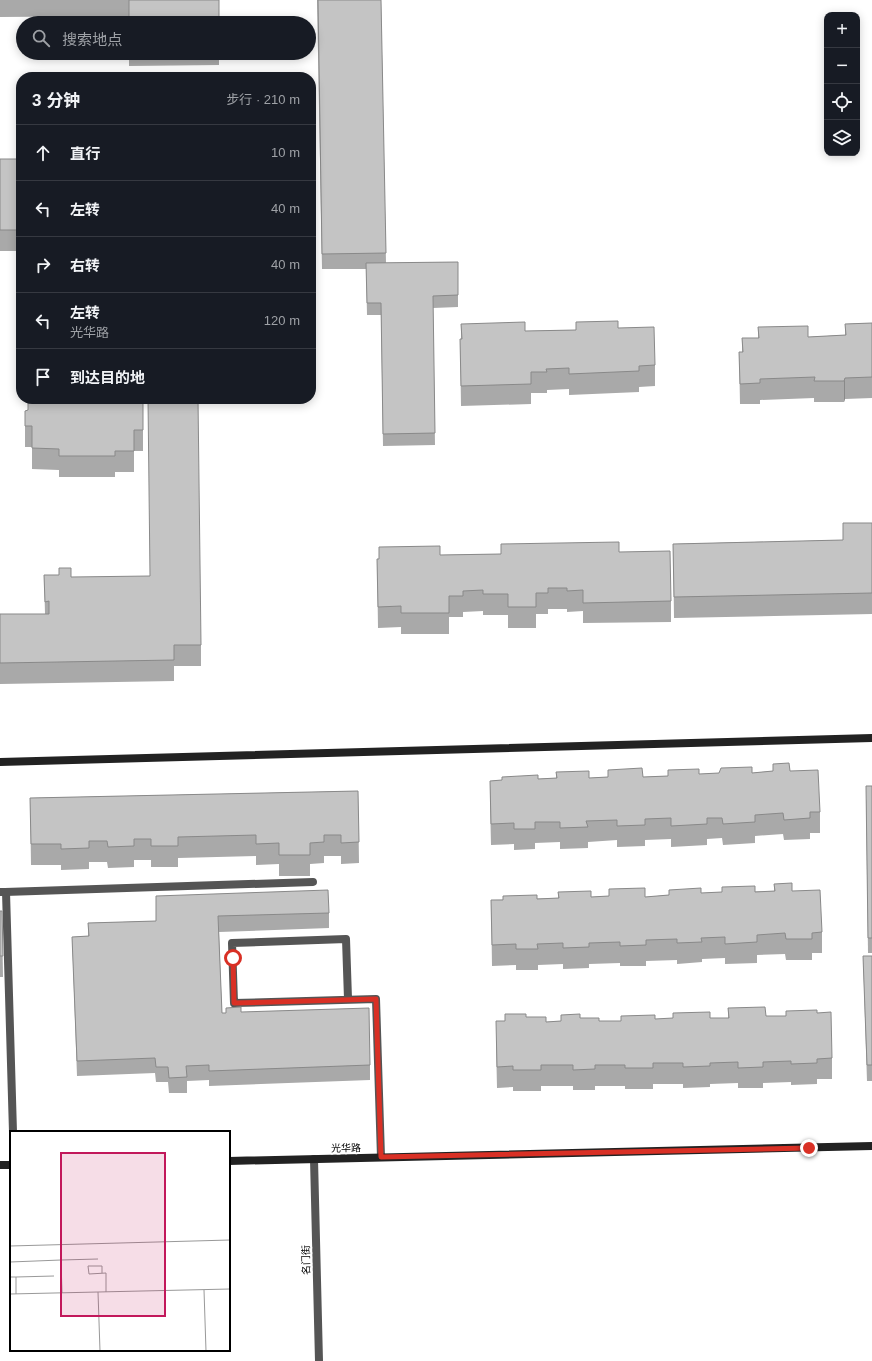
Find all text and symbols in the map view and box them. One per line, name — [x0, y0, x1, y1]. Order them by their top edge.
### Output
map controls — [824, 12, 860, 156]
button: + — [824, 12, 860, 48]
search box — [16, 16, 316, 60]
icon: search — [30, 27, 52, 49]
text: 搜索地点 — [62, 31, 122, 48]
button: − — [824, 48, 860, 84]
button: locate — [824, 84, 860, 120]
text: 3 分钟 — [32, 91, 80, 110]
text: 步行 · 210 m — [226, 92, 300, 107]
button: layers — [824, 120, 860, 156]
icon: ahead — [32, 142, 54, 164]
text: 直行 — [70, 145, 100, 162]
text: 10 m — [271, 145, 300, 160]
icon: left — [32, 198, 54, 220]
text: 左转 — [70, 201, 100, 218]
text: 40 m — [271, 201, 300, 216]
icon: right — [32, 254, 54, 276]
text: 右转 — [70, 257, 100, 274]
text: 40 m — [271, 257, 300, 272]
text: 左转 — [70, 304, 100, 321]
icon: left — [32, 310, 54, 332]
text: 120 m — [264, 313, 300, 328]
text: 光华路 — [70, 325, 109, 340]
icon: arrive — [32, 366, 54, 388]
text: 到达目的地 — [70, 369, 145, 386]
route start — [224, 949, 242, 967]
inset map — [10, 1131, 230, 1351]
route end — [800, 1139, 818, 1157]
street label: 光华路 — [331, 1142, 361, 1154]
street label: 名门街 — [300, 1245, 312, 1275]

